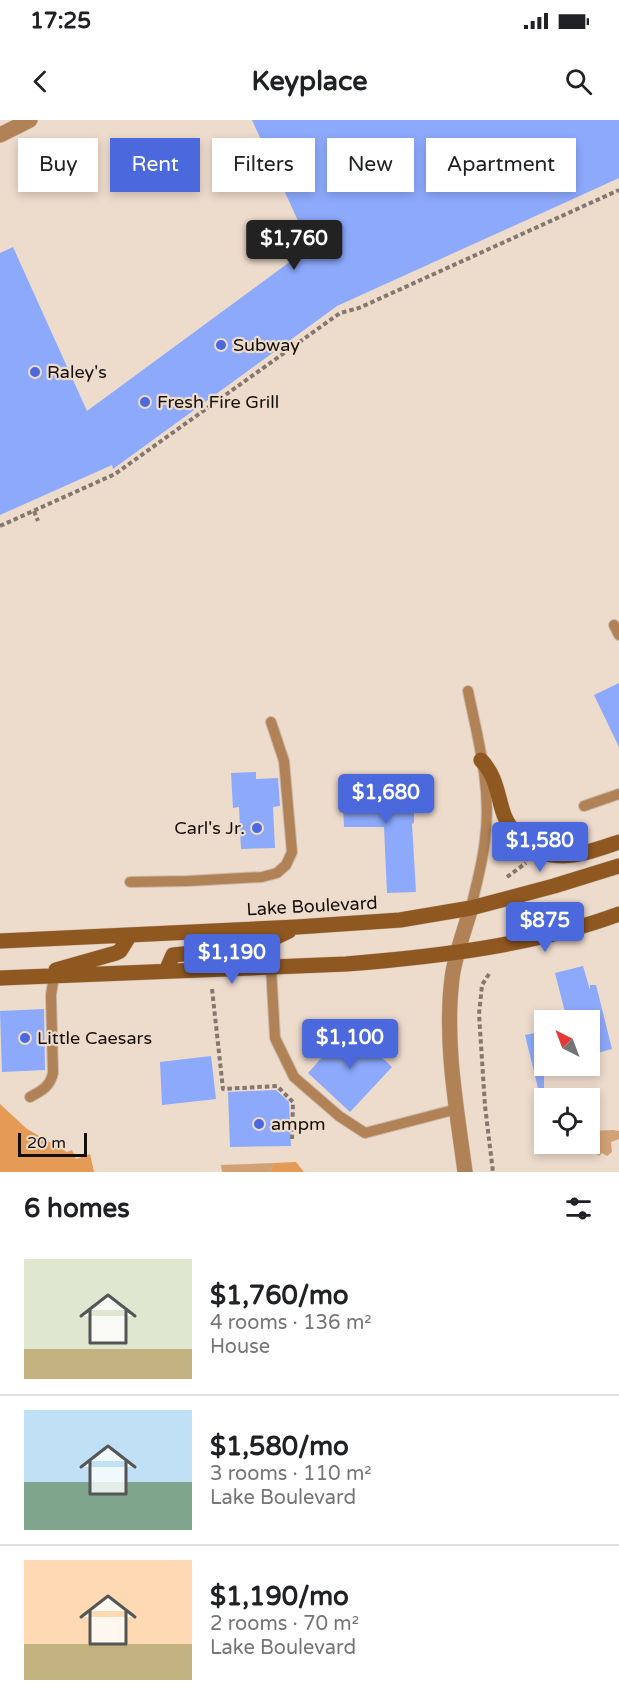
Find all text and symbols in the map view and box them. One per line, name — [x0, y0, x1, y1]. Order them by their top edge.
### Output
text: 17:25 — [30, 8, 91, 34]
icon: back — [24, 65, 57, 98]
text: Keyplace — [251, 65, 368, 98]
icon: search — [562, 65, 595, 98]
chip: Buy — [18, 138, 98, 192]
chip: Rent — [110, 138, 200, 192]
chip: Filters — [212, 138, 315, 192]
chip: New — [327, 138, 414, 192]
chip: Apartment — [426, 138, 576, 192]
pin: $1,760 — [245, 220, 343, 271]
text: $1,760 — [260, 227, 328, 251]
place label: Subway — [233, 334, 300, 356]
marker: Subway — [214, 338, 228, 352]
place label: Raley's — [47, 361, 107, 383]
marker: Raley's — [28, 365, 42, 379]
place label: Fresh Fire Grill — [157, 391, 279, 413]
marker: Fresh Fire Grill — [138, 395, 152, 409]
pin: $1,680 — [337, 774, 435, 825]
text: $1,680 — [352, 781, 420, 805]
place label: Carl's Jr. — [174, 817, 245, 839]
marker: Carl's Jr. — [250, 821, 264, 835]
pin: $1,580 — [491, 822, 589, 873]
text: $1,580 — [506, 829, 574, 853]
street label: Lake Boulevard — [246, 892, 378, 920]
pin: $875 — [509, 902, 581, 953]
text: $875 — [520, 909, 570, 933]
pin: $1,190 — [183, 934, 281, 985]
text: $1,190 — [198, 941, 266, 965]
north arrow — [534, 1010, 600, 1076]
map controls — [534, 1010, 600, 1154]
pin: $1,100 — [301, 1019, 399, 1070]
text: $1,100 — [316, 1026, 384, 1050]
place label: Little Caesars — [37, 1027, 152, 1049]
marker: Little Caesars — [18, 1031, 32, 1045]
button: locate — [534, 1088, 600, 1154]
place label: ampm — [271, 1113, 326, 1135]
marker: ampm — [252, 1117, 266, 1131]
scale bar — [18, 1130, 87, 1158]
text: 20 m — [27, 1133, 66, 1153]
icon: filters — [562, 1192, 595, 1225]
text: 6 homes — [24, 1193, 130, 1224]
text: $1,760/mo — [210, 1280, 349, 1311]
icon: home — [72, 1283, 144, 1355]
text: 4 rooms · 136 m² — [210, 1311, 372, 1335]
text: House — [210, 1335, 270, 1359]
text: $1,580/mo — [210, 1431, 349, 1462]
icon: home — [72, 1434, 144, 1506]
text: 3 rooms · 110 m² — [210, 1462, 372, 1486]
text: Lake Boulevard — [210, 1486, 356, 1510]
text: $1,190/mo — [210, 1581, 349, 1612]
icon: home — [72, 1584, 144, 1656]
text: 2 rooms · 70 m² — [210, 1612, 359, 1636]
text: Lake Boulevard — [210, 1636, 356, 1660]

